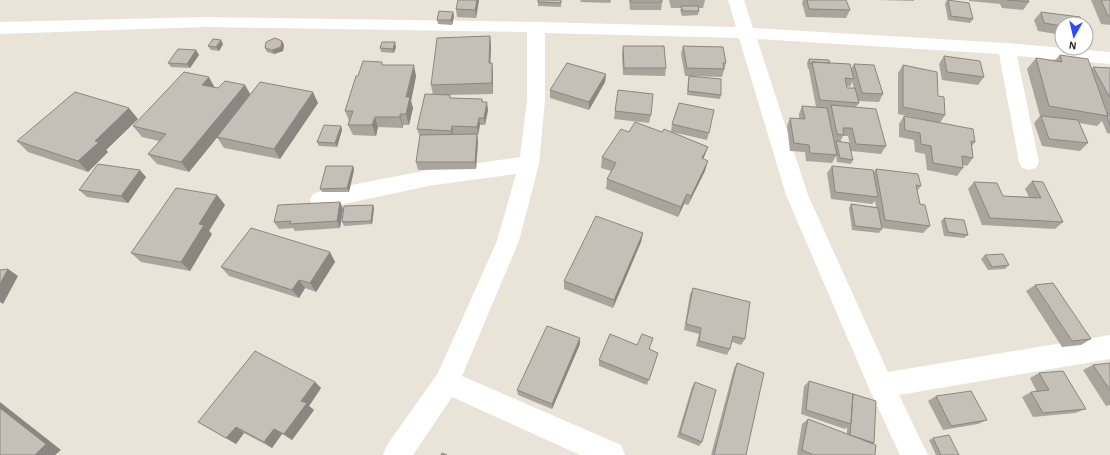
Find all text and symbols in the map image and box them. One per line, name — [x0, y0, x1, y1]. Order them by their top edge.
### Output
north arrow — [1054, 16, 1094, 56]
text: N — [1068, 39, 1077, 51]

